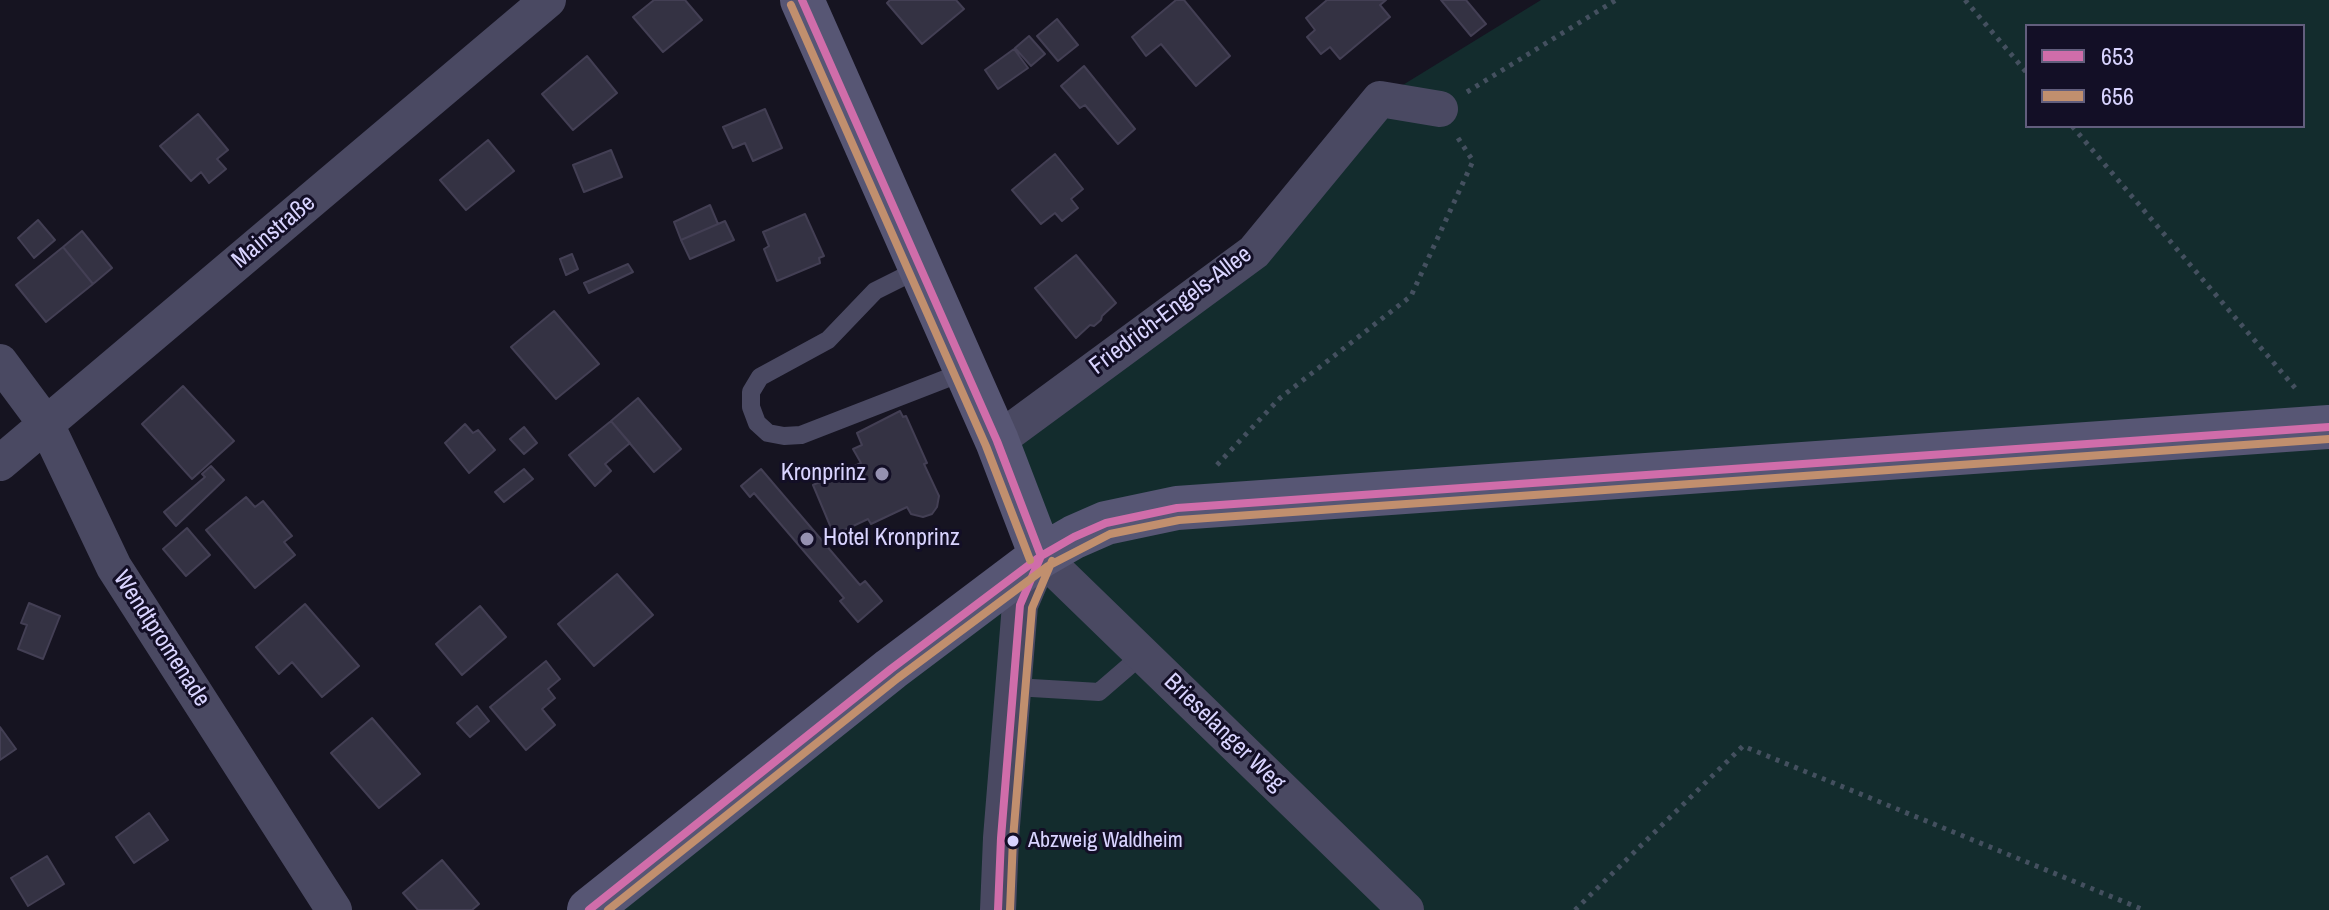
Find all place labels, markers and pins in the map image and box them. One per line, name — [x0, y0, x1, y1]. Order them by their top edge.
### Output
place label: Kronprinz — [781, 460, 866, 488]
marker: Kronprinz — [873, 465, 891, 483]
place label: Hotel Kronprinz — [823, 525, 960, 553]
marker: Hotel Kronprinz — [798, 530, 816, 548]
place label: Abzweig Waldheim — [1028, 828, 1183, 854]
marker: Abzweig Waldheim — [1005, 833, 1021, 849]

